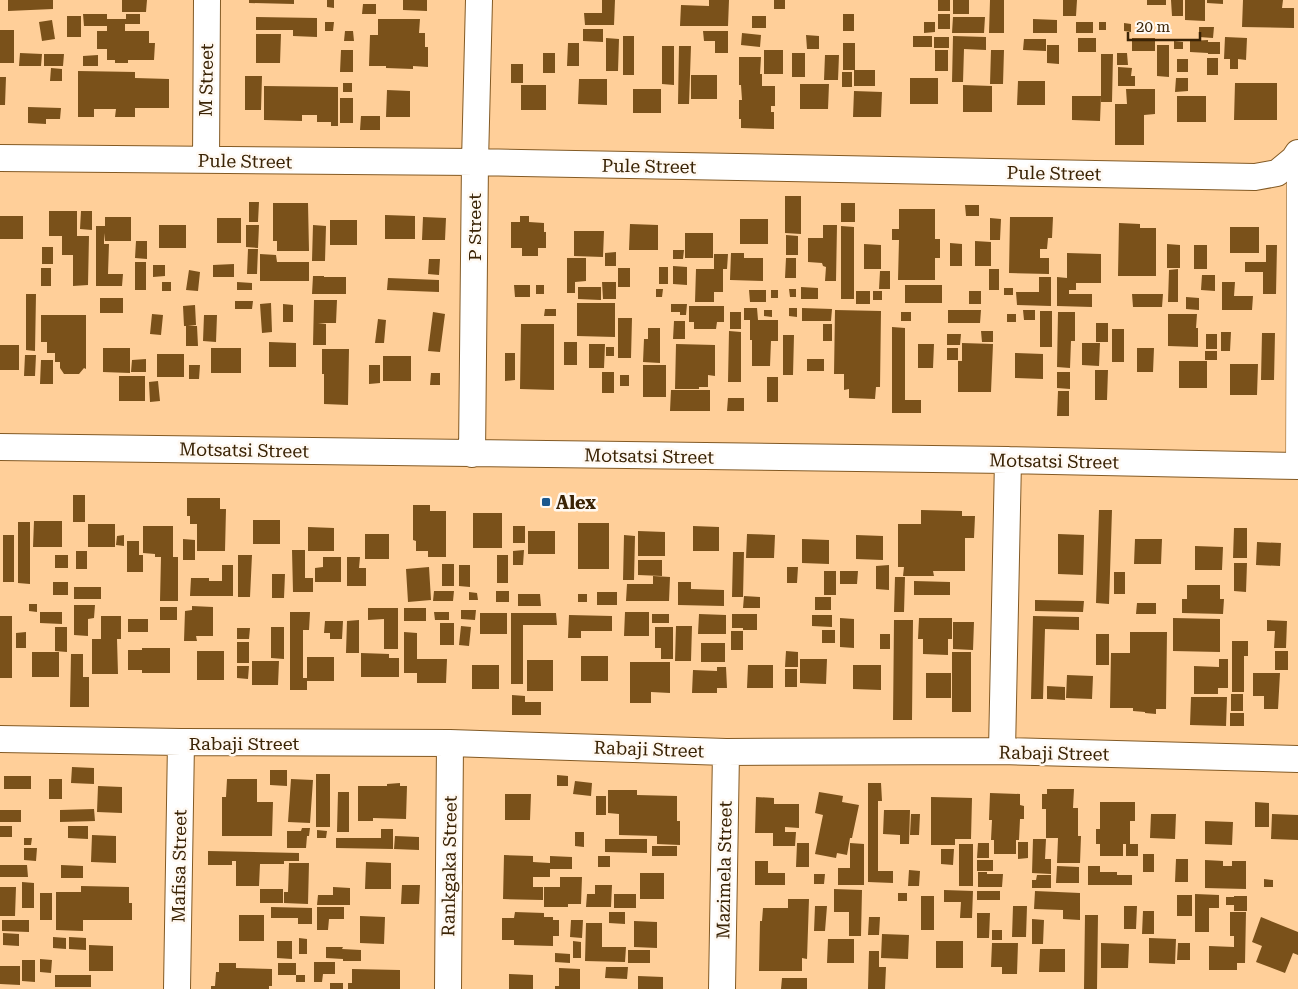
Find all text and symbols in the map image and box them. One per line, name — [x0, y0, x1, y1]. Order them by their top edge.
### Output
scale bar — [1128, 10, 1200, 42]
text: 20 m — [1136, 18, 1171, 36]
street label: M Street — [195, 43, 217, 117]
street label: Pule Street — [197, 150, 293, 172]
street label: Pule Street — [601, 155, 697, 177]
street label: Pule Street — [1006, 162, 1102, 184]
street label: P Street — [464, 193, 485, 261]
street label: Motsatsi Street — [179, 438, 309, 462]
street label: Motsatsi Street — [584, 444, 714, 468]
street label: Motsatsi Street — [989, 449, 1119, 473]
place label: Alex — [556, 492, 596, 513]
marker: Alex — [540, 496, 552, 508]
street label: Rabaji Street — [189, 733, 300, 754]
street label: Rabaji Street — [593, 737, 705, 761]
street label: Rabaji Street — [999, 742, 1110, 764]
street label: Rankgaka Street — [437, 795, 461, 937]
street label: Mazimela Street — [712, 800, 736, 939]
street label: Mafisa Street — [168, 809, 190, 923]

